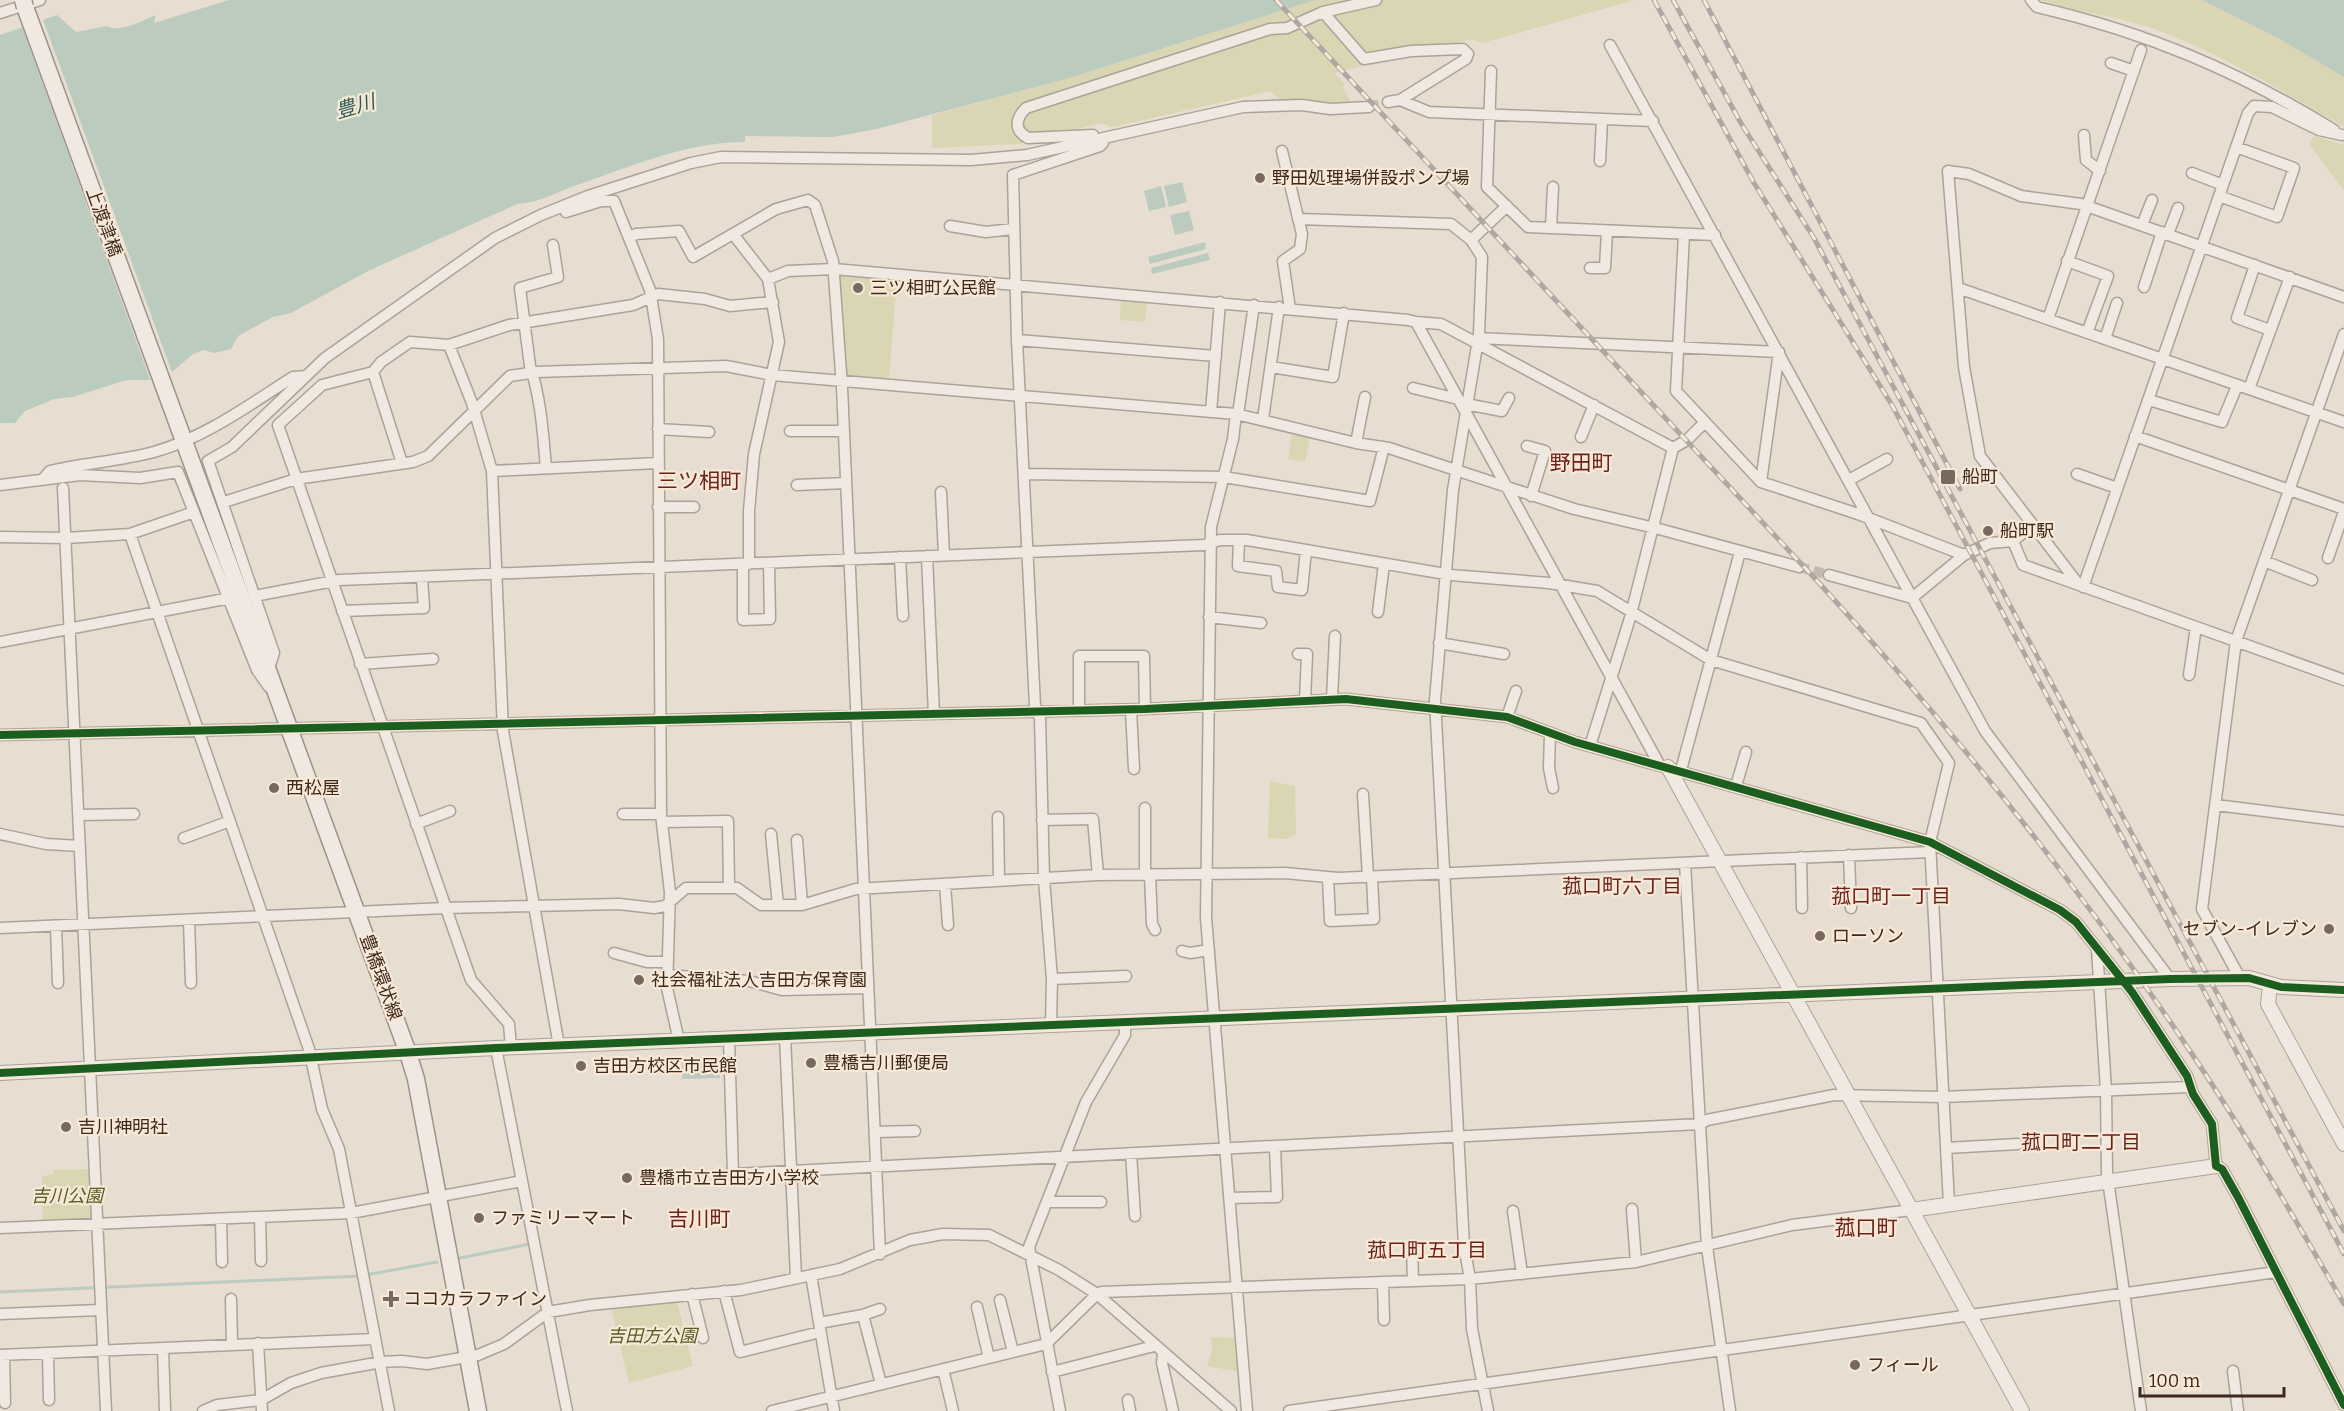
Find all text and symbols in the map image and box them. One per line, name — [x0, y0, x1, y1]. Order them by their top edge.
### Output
water label: 豊川 — [332, 88, 379, 123]
place label: 野田処理場併設ポンプ場 — [1272, 167, 1469, 189]
marker: 野田処理場併設ポンプ場 — [1253, 171, 1267, 185]
street label: 上渡津橋 — [81, 184, 127, 260]
place label: 三ツ相町公民館 — [870, 277, 996, 299]
marker: 三ツ相町公民館 — [851, 281, 865, 295]
district label: 野田町 — [1550, 450, 1613, 476]
place label: 船町 — [1962, 466, 1998, 488]
district label: 三ツ相町 — [657, 468, 741, 494]
marker: 船町 — [1939, 468, 1957, 486]
place label: 船町駅 — [2000, 520, 2054, 542]
marker: 船町駅 — [1981, 524, 1995, 538]
place label: 西松屋 — [286, 777, 340, 799]
marker: 西松屋 — [267, 781, 281, 795]
district label: 菰口町六丁目 — [1562, 874, 1682, 898]
district label: 菰口町一丁目 — [1831, 884, 1951, 908]
place label: セブン-イレブン — [2183, 918, 2317, 940]
marker: セブン-イレブン — [2322, 922, 2336, 936]
place label: ローソン — [1832, 925, 1904, 947]
marker: ローソン — [1813, 929, 1827, 943]
street label: 豊橋環状線 — [355, 931, 407, 1023]
place label: 社会福祉法人吉田方保育園 — [651, 969, 867, 991]
marker: 社会福祉法人吉田方保育園 — [632, 973, 646, 987]
place label: 豊橋吉川郵便局 — [823, 1052, 949, 1074]
place label: 吉田方校区市民館 — [593, 1055, 737, 1077]
marker: 豊橋吉川郵便局 — [804, 1056, 818, 1070]
marker: 吉田方校区市民館 — [574, 1059, 588, 1073]
place label: 吉川神明社 — [78, 1116, 168, 1138]
marker: 吉川神明社 — [59, 1120, 73, 1134]
district label: 菰口町二丁目 — [2021, 1130, 2141, 1154]
place label: 豊橋市立吉田方小学校 — [639, 1167, 819, 1189]
marker: 豊橋市立吉田方小学校 — [620, 1171, 634, 1185]
park label: 吉川公園 — [31, 1185, 106, 1207]
district label: 吉川町 — [668, 1206, 731, 1232]
place label: ファミリーマート — [491, 1207, 635, 1229]
marker: ファミリーマート — [472, 1211, 486, 1225]
district label: 菰口町 — [1835, 1215, 1898, 1241]
district label: 菰口町五丁目 — [1367, 1238, 1487, 1262]
place label: ココカラファイン — [403, 1288, 547, 1310]
marker: ココカラファイン — [384, 1292, 398, 1306]
park label: 吉田方公園 — [607, 1325, 700, 1347]
place label: フィール — [1867, 1354, 1939, 1376]
marker: フィール — [1848, 1358, 1862, 1372]
scale bar — [2140, 1360, 2284, 1398]
text: 100 m — [2149, 1370, 2200, 1392]

